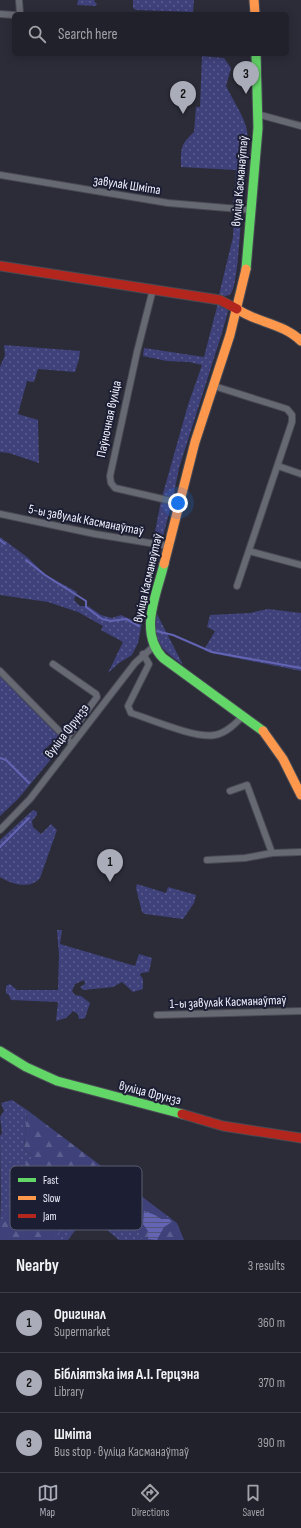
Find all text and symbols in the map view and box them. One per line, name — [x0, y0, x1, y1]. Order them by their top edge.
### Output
search box — [12, 12, 289, 56]
icon: search — [26, 23, 48, 45]
text: Search here — [58, 25, 118, 44]
pin: 3 — [233, 61, 259, 94]
pin: 2 — [170, 81, 196, 114]
street label: вуліца Касманаўтаў — [228, 135, 252, 227]
street label: завулак Шміта — [92, 172, 162, 198]
street label: Паўночная вуліца — [93, 379, 125, 459]
your location — [168, 493, 188, 513]
street label: 5-ы завулак Касманаўтаў — [27, 501, 145, 539]
street label: вуліца Касманаўтаў — [130, 532, 166, 624]
street label: вуліца Фрунзэ — [41, 701, 93, 761]
pin: 1 — [97, 849, 123, 882]
street label: 1-ы завулак Касманаўтаў — [169, 992, 287, 1012]
street label: вуліца Фрунзэ — [117, 1078, 183, 1108]
legend — [10, 1166, 142, 1230]
text: Fast — [43, 1174, 59, 1187]
text: Slow — [43, 1192, 60, 1205]
text: Jam — [42, 1210, 57, 1223]
text: Nearby — [16, 1256, 59, 1276]
text: 3 results — [248, 1258, 285, 1274]
text: Оригинал — [54, 1305, 106, 1324]
text: 1 — [26, 1315, 32, 1331]
text: 360 m — [258, 1315, 285, 1331]
text: Supermarket — [54, 1324, 110, 1340]
text: Бібліятэка імя А.І. Герцэна — [54, 1365, 199, 1384]
text: 2 — [26, 1375, 32, 1391]
text: 370 m — [258, 1375, 285, 1391]
text: Library — [54, 1384, 84, 1400]
text: Шміта — [54, 1425, 92, 1444]
text: 3 — [26, 1435, 32, 1451]
text: 390 m — [258, 1435, 285, 1451]
text: Bus stop · вуліца Касманаўтаў — [54, 1444, 189, 1460]
tab: Map — [37, 1482, 59, 1519]
tab: Directions — [132, 1482, 169, 1519]
tab: Saved — [242, 1482, 264, 1519]

